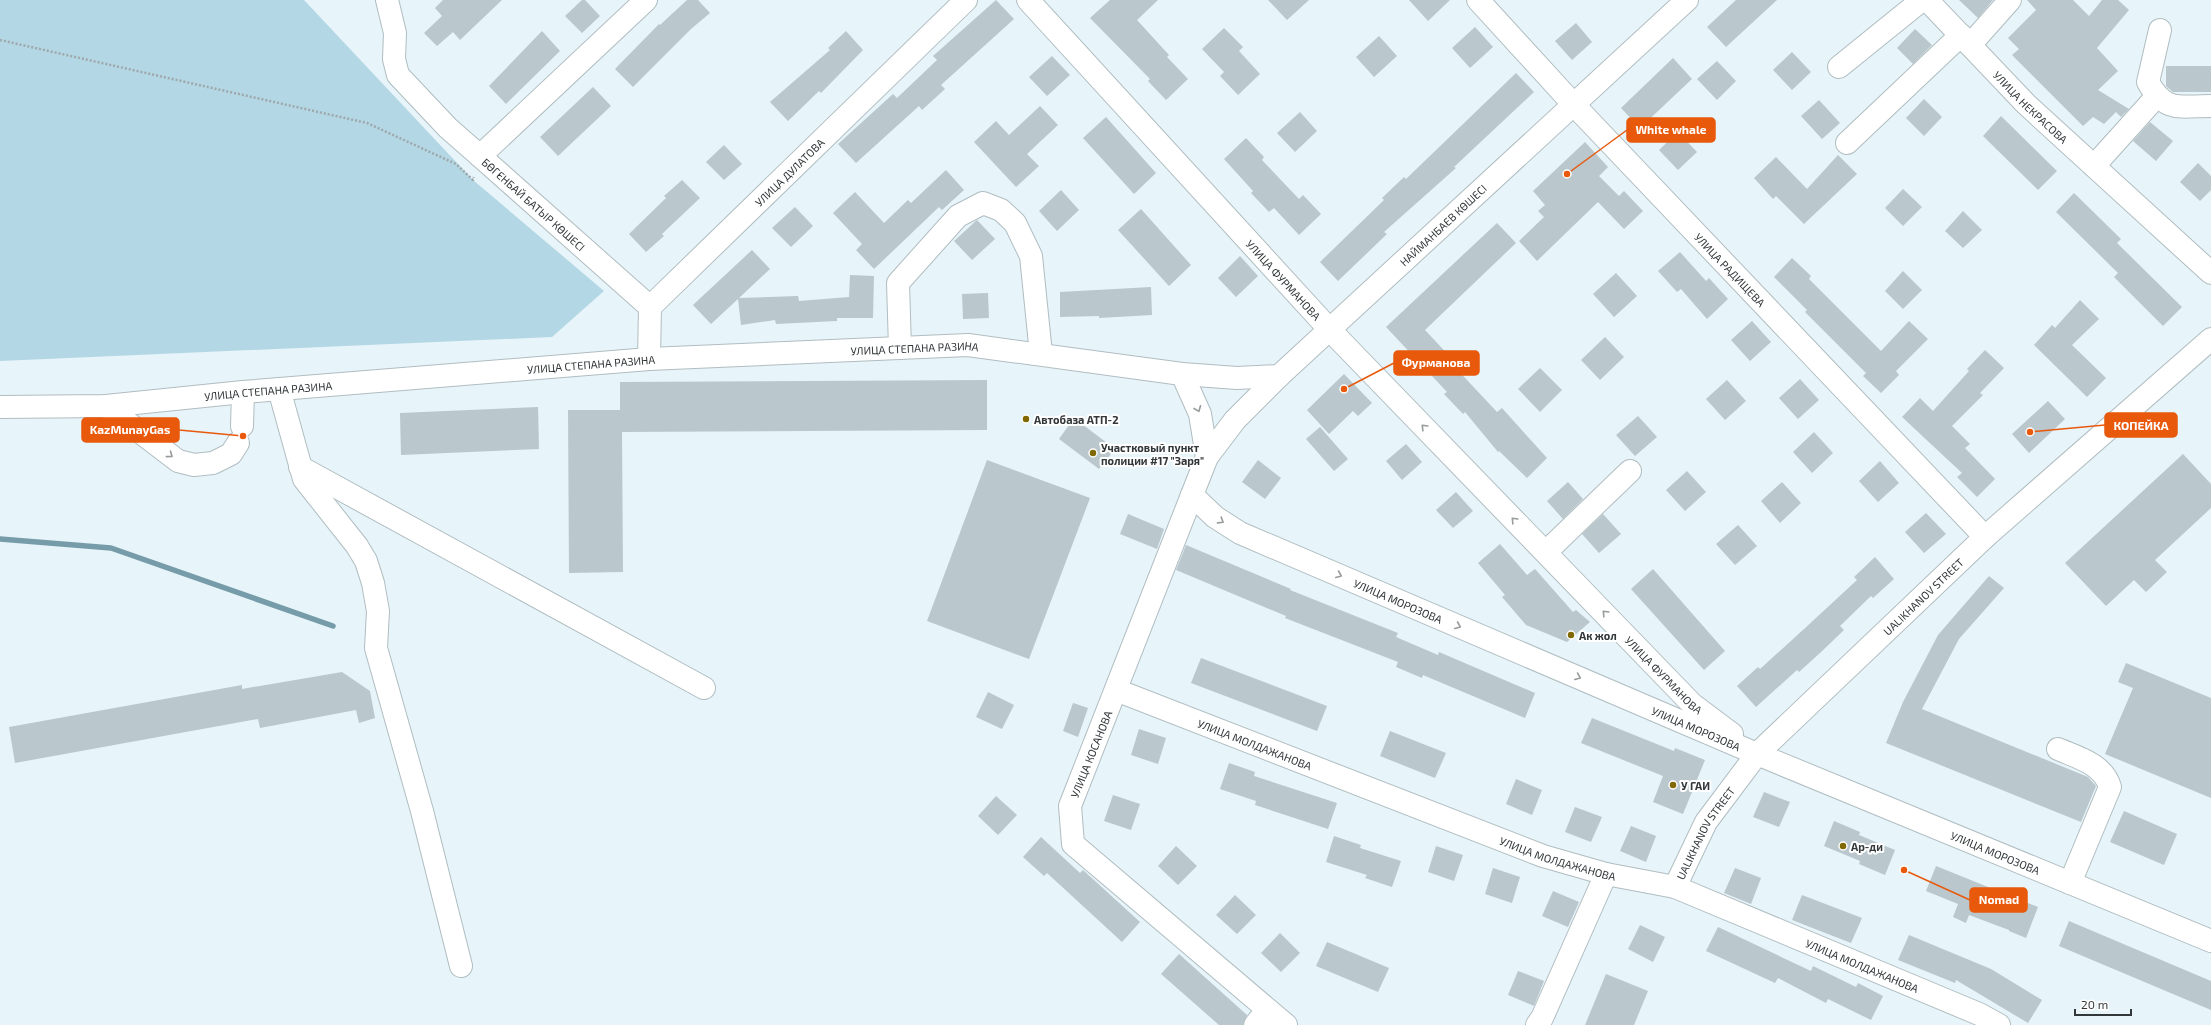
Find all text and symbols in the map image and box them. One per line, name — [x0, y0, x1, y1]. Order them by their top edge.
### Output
street label: УЛИЦА НЕКРАСОВА — [1991, 68, 2071, 146]
callout: White whale — [1627, 118, 1715, 142]
text: White whale — [1635, 122, 1707, 136]
street label: УЛИЦА ДУЛАТОВА — [752, 135, 827, 208]
street label: БӨГЕНБАЙ БАТЫР КӨШЕСІ — [480, 155, 588, 253]
street label: НАЙМАНБАЕВ КӨШЕСІ — [1397, 181, 1489, 269]
street label: УЛИЦА РАДИЩЕВА — [1692, 230, 1768, 309]
street label: УЛИЦА ФУРМАНОВА — [1244, 237, 1324, 322]
street label: УЛИЦА СТЕПАНА РАЗИНА — [850, 338, 980, 357]
callout: Фурманова — [1394, 351, 1479, 375]
street label: УЛИЦА СТЕПАНА РАЗИНА — [527, 352, 656, 375]
text: Фурманова — [1402, 355, 1470, 369]
street label: УЛИЦА СТЕПАНА РАЗИНА — [204, 378, 333, 402]
one-way arrow — [1193, 406, 1201, 413]
place label: Автобаза АТП-2 — [1034, 413, 1119, 426]
callout: КОПЕЙКА — [2105, 413, 2177, 437]
marker: Автобаза АТП-2 — [1021, 414, 1031, 424]
callout: KazMunayGas — [82, 418, 179, 442]
text: КОПЕЙКА — [2113, 418, 2169, 432]
text: KazMunayGas — [90, 422, 170, 437]
one-way arrow — [1421, 424, 1429, 432]
place label: Участковый пункт полиции #17 "Заря" — [1101, 441, 1204, 467]
marker: Участковый пункт полиции #17 "Заря" — [1088, 448, 1098, 458]
one-way arrow — [166, 450, 173, 457]
one-way arrow — [1217, 516, 1224, 524]
one-way arrow — [1512, 517, 1519, 525]
street label: UALIKHANOV STREET — [1880, 555, 1966, 637]
one-way arrow — [1334, 570, 1342, 578]
street label: УЛИЦА МОРОЗОВА — [1352, 576, 1445, 625]
one-way arrow — [1602, 610, 1610, 618]
one-way arrow — [1454, 621, 1462, 629]
place label: Ак жол — [1579, 629, 1617, 642]
marker: Ак жол — [1566, 630, 1576, 640]
street label: УЛИЦА ФУРМАНОВА — [1623, 633, 1705, 716]
one-way arrow — [1574, 673, 1581, 681]
street label: УЛИЦА МОРОЗОВА — [1650, 703, 1743, 753]
street label: УЛИЦА КОСАНОВА — [1068, 708, 1114, 799]
street label: УЛИЦА МОЛДАЖАНОВА — [1196, 716, 1314, 772]
place label: У ГАИ — [1681, 779, 1710, 792]
marker: У ГАИ — [1668, 780, 1678, 790]
street label: UALIKHANOV STREET — [1673, 783, 1737, 881]
street label: УЛИЦА МОРОЗОВА — [1949, 828, 2042, 876]
street label: УЛИЦА МОЛДАЖАНОВА — [1498, 833, 1617, 882]
place label: Ар-ди — [1851, 840, 1883, 853]
marker: Ар-ди — [1838, 841, 1848, 851]
callout: Nomad — [1970, 888, 2027, 912]
text: Nomad — [1979, 892, 2019, 906]
street label: УЛИЦА МОЛДАЖАНОВА — [1804, 936, 1921, 995]
scale bar — [2075, 991, 2131, 1017]
text: 20 m — [2081, 997, 2108, 1011]

